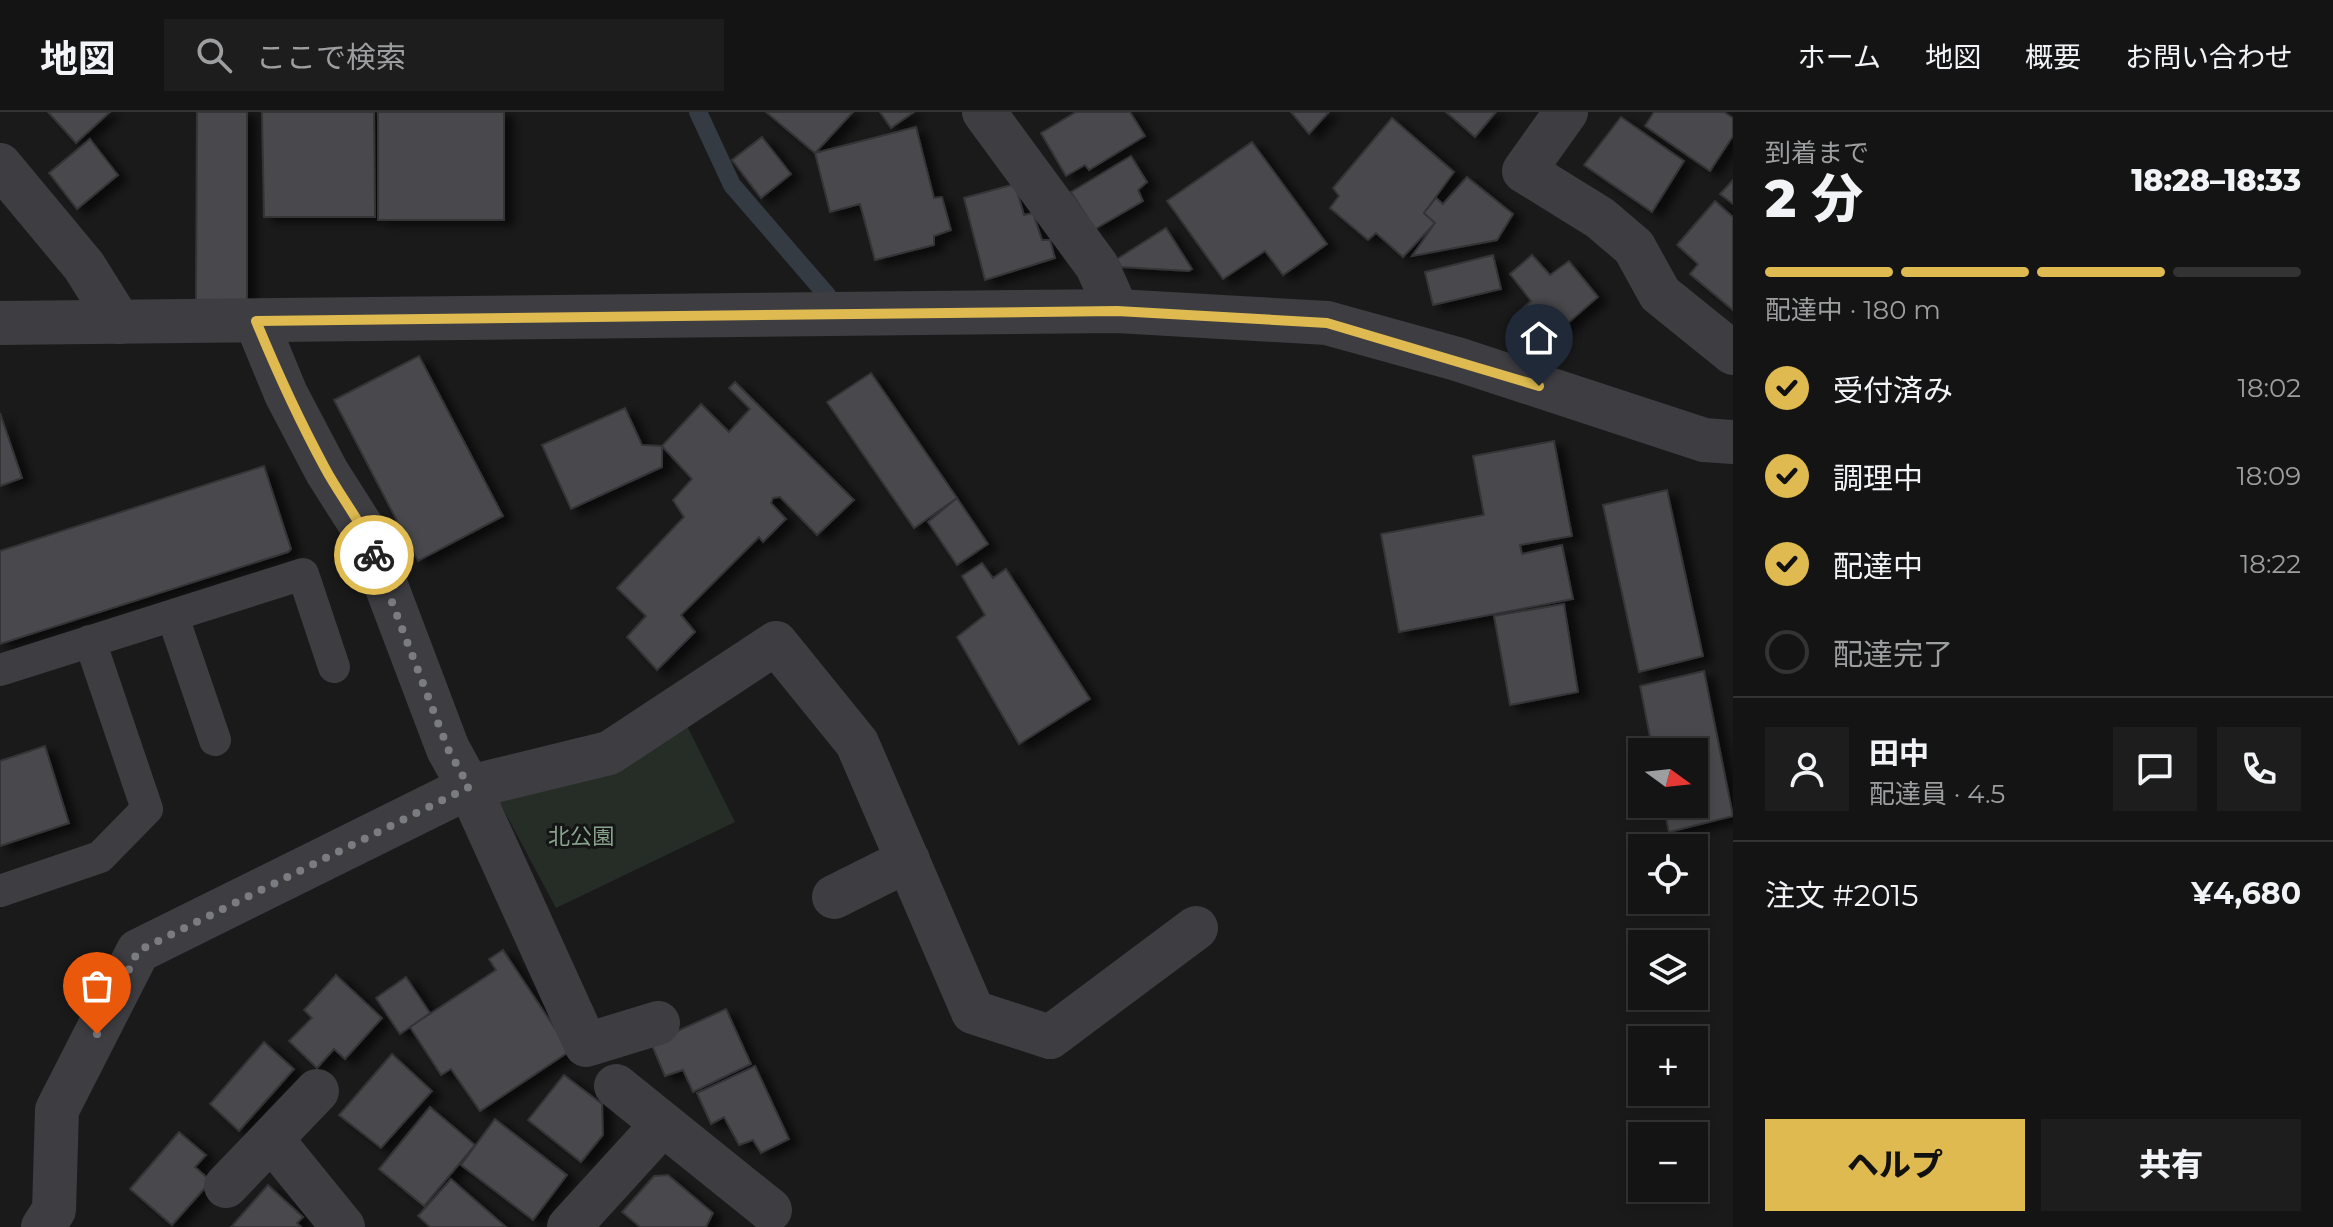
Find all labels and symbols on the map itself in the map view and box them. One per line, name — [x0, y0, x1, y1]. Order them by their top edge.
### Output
pin — [1505, 304, 1573, 386]
courier — [334, 515, 414, 595]
north arrow — [1628, 738, 1708, 818]
park label: 北公園 — [548, 823, 614, 850]
pin — [63, 952, 131, 1034]

